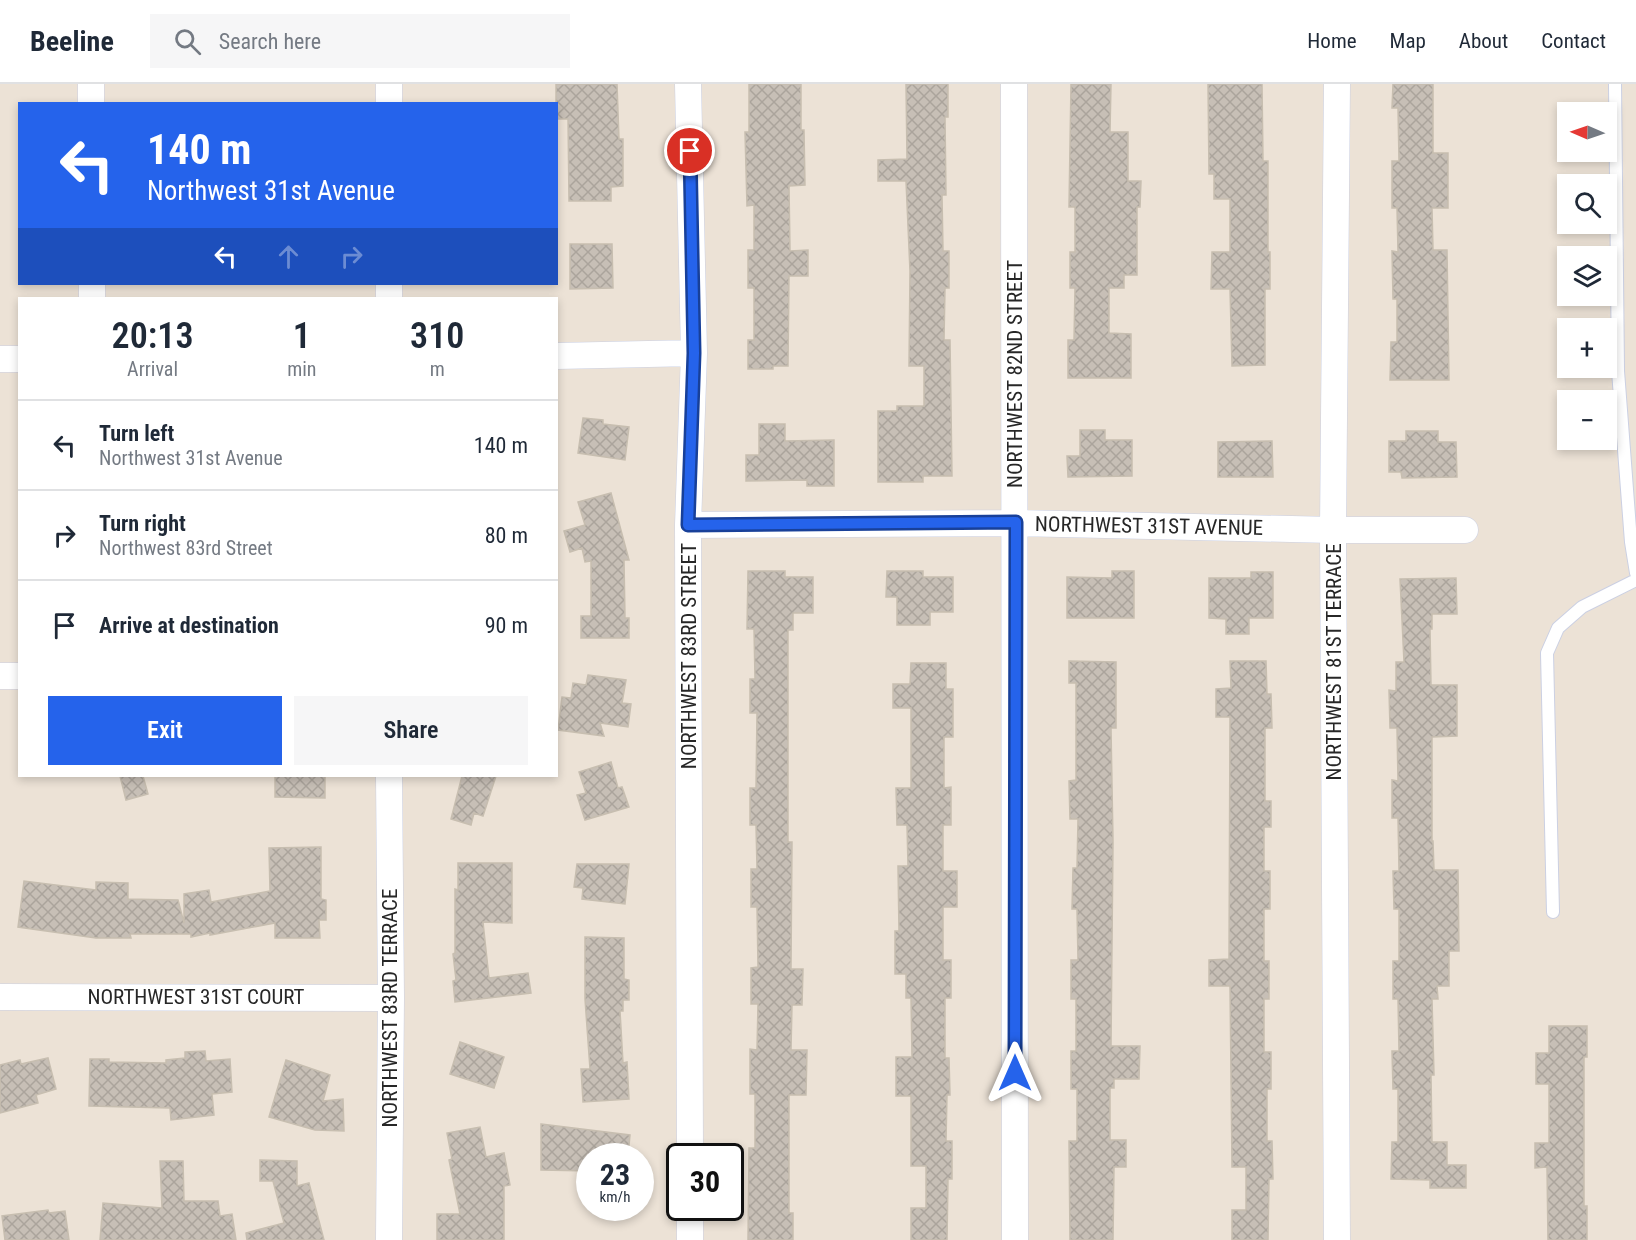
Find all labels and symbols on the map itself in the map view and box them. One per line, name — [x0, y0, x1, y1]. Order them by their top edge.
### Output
north arrow — [1557, 102, 1617, 162]
pin — [664, 125, 715, 176]
street label: NORTHWEST 82ND STREET — [1003, 260, 1027, 488]
street label: NORTHWEST 31ST AVENUE — [1035, 512, 1263, 540]
street label: NORTHWEST 83RD STREET — [677, 543, 701, 769]
street label: NORTHWEST 81ST TERRACE — [1322, 543, 1346, 781]
street label: NORTHWEST 83RD TERRACE — [378, 889, 402, 1127]
street label: NORTHWEST 31ST COURT — [87, 985, 305, 1009]
position arrow — [983, 1041, 1047, 1105]
speed limit sign: 30 — [666, 1143, 744, 1221]

